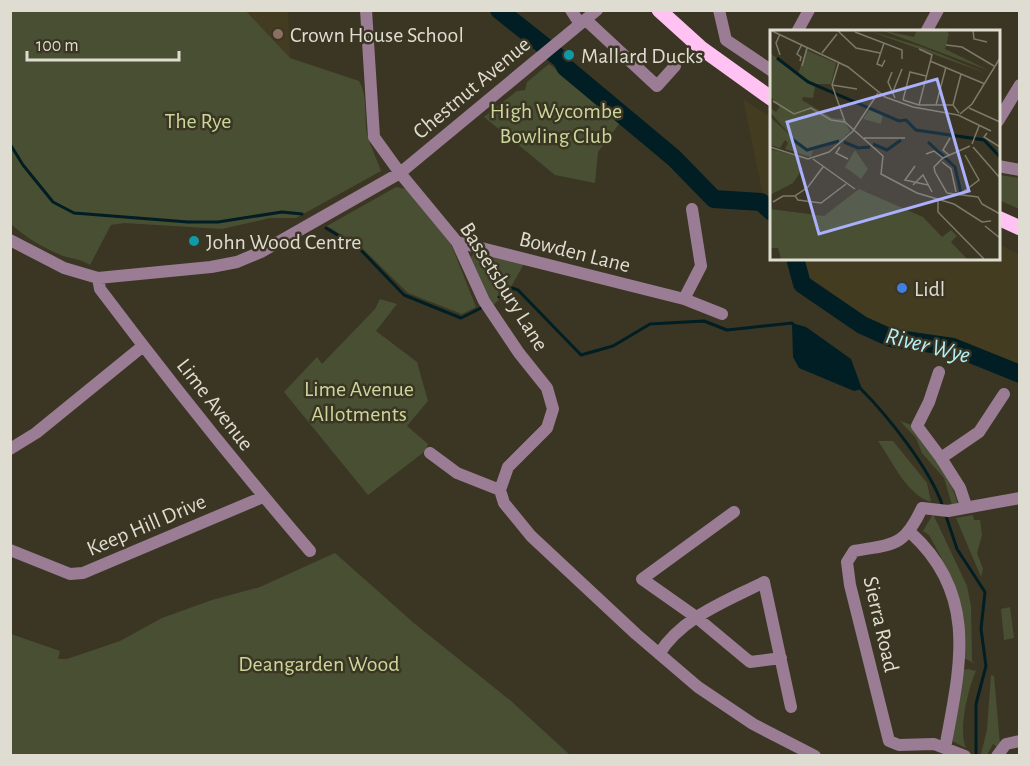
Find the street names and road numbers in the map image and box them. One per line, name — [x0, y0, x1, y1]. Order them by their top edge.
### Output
street label: Chestnut Avenue — [409, 33, 534, 143]
street label: Bassetsbury Lane — [456, 218, 552, 355]
street label: Bowden Lane — [517, 228, 633, 276]
street label: Lime Avenue — [173, 355, 258, 455]
street label: Keep Hill Drive — [84, 490, 209, 560]
street label: Sierra Road — [859, 574, 903, 674]

